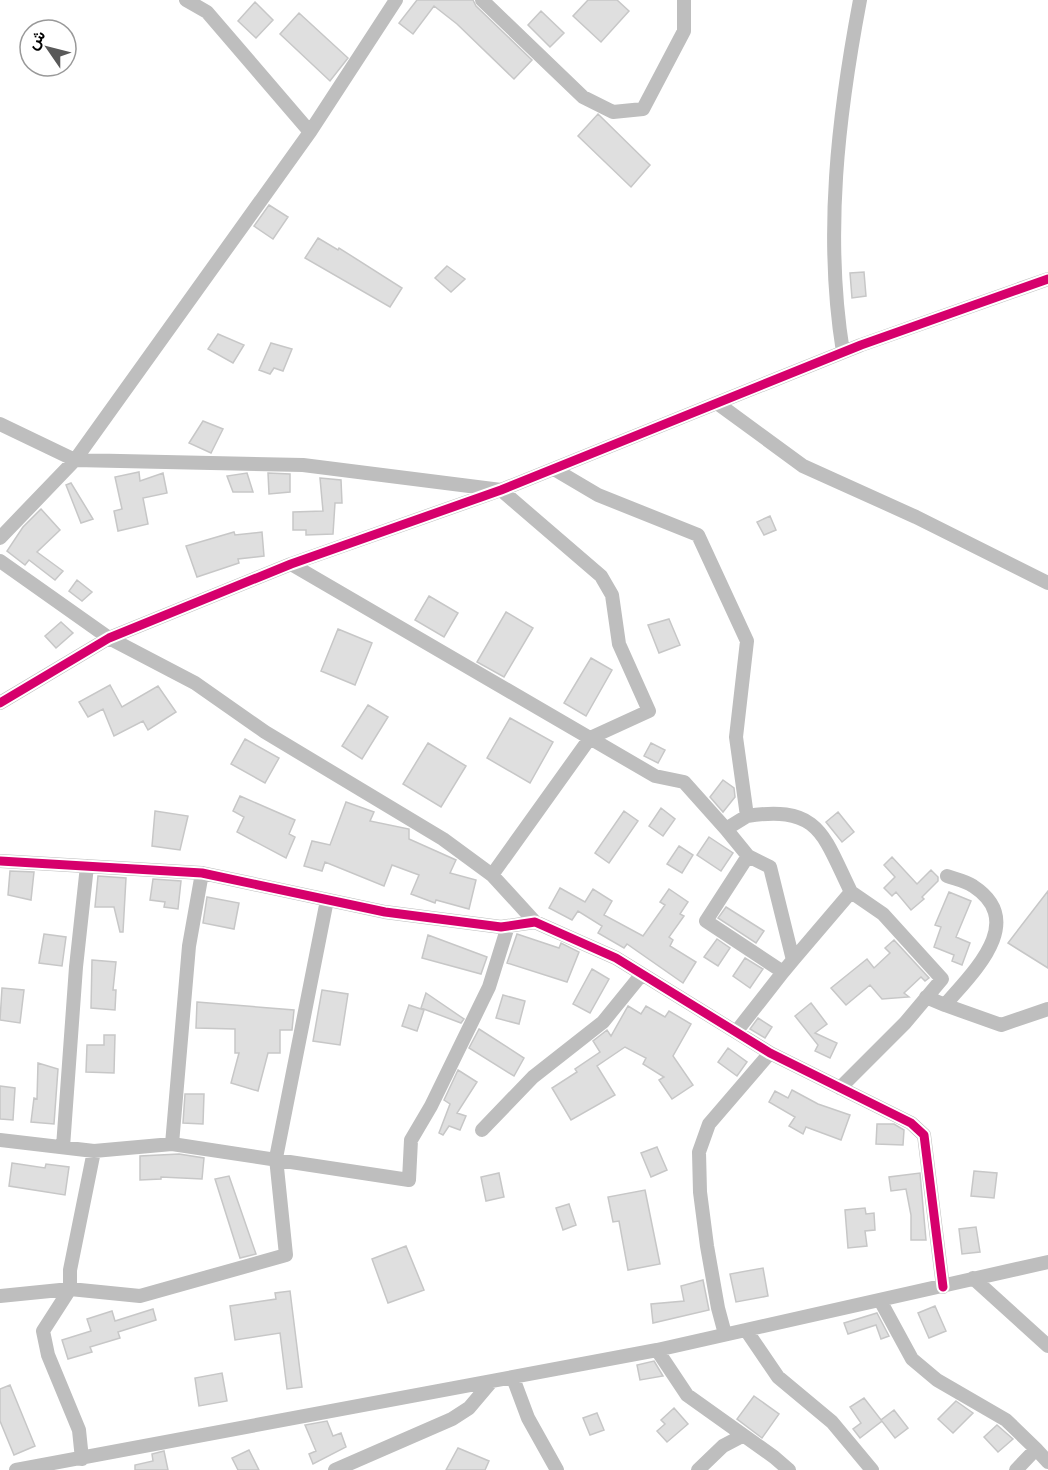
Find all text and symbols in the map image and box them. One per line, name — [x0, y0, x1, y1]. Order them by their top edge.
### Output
north arrow — [18, 18, 78, 78]
text: ش — [22, 26, 49, 53]

